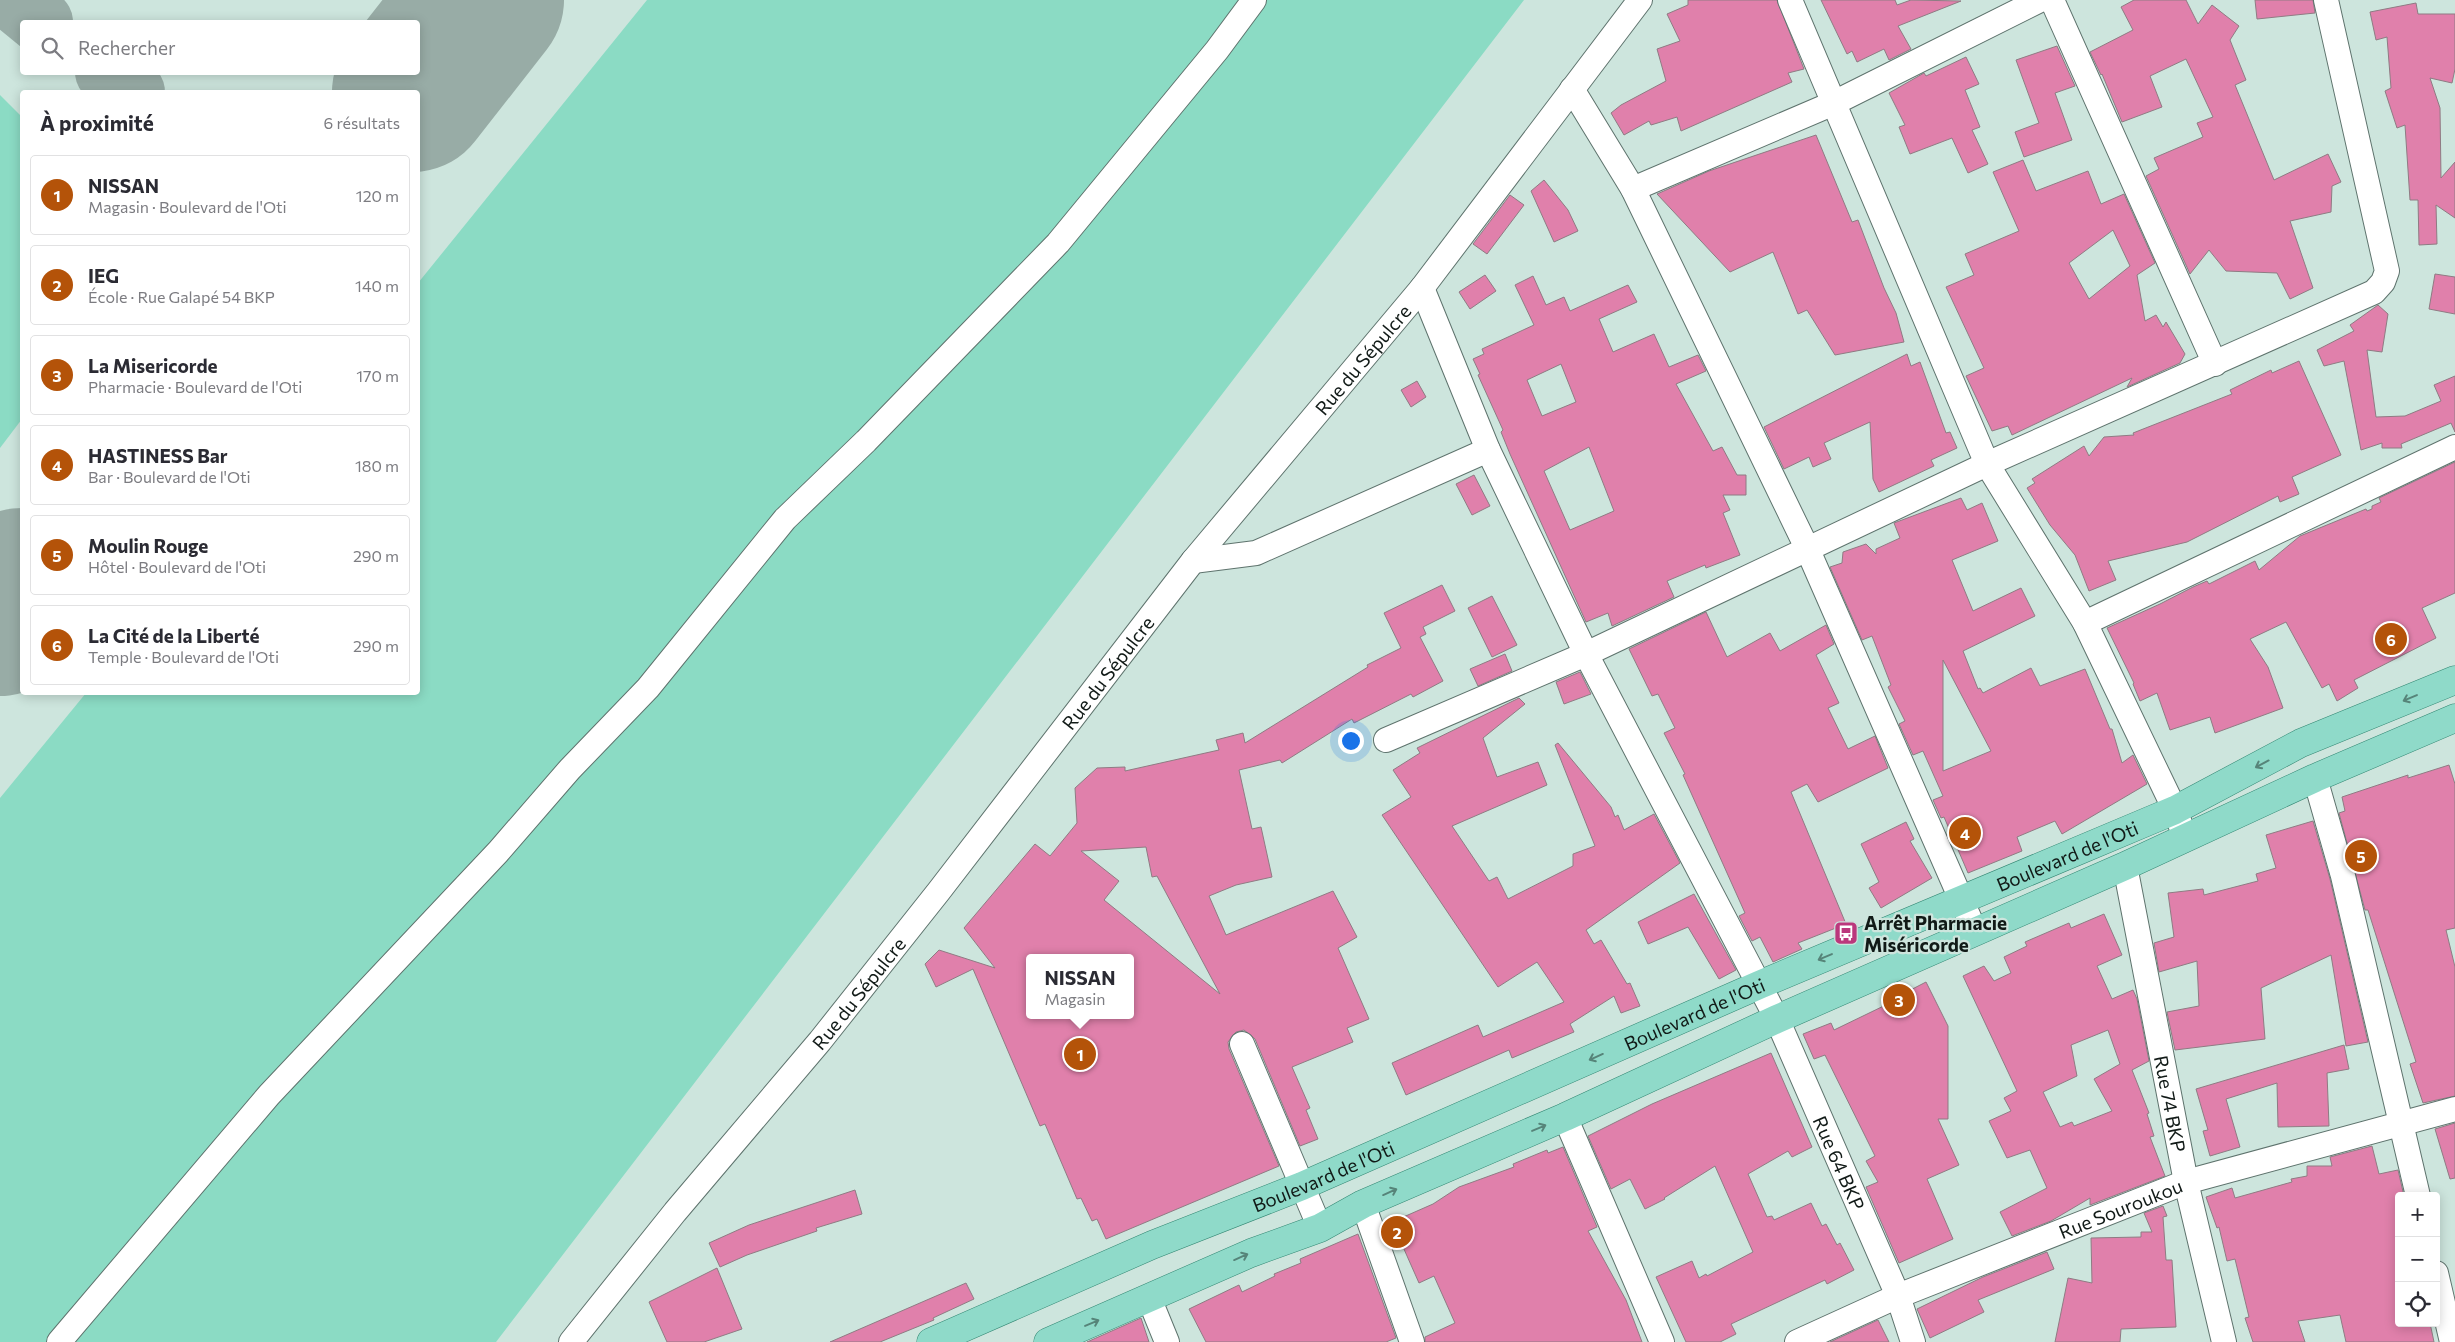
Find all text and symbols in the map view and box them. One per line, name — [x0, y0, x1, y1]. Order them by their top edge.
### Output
search box — [20, 20, 420, 75]
icon: search — [38, 34, 66, 62]
text: Rechercher — [78, 36, 176, 59]
text: À proximité — [40, 110, 154, 135]
text: 6 résultats — [324, 113, 400, 132]
text: NISSAN — [88, 174, 159, 197]
text: 1 — [53, 186, 61, 205]
text: 120 m — [356, 186, 399, 205]
text: Magasin · Boulevard de l'Oti — [88, 197, 287, 216]
text: IEG — [88, 264, 119, 287]
text: 2 — [52, 276, 62, 295]
text: 140 m — [355, 276, 399, 295]
text: École · Rue Galapé 54 BKP — [88, 287, 275, 306]
street label: Rue du Sépulcre — [1310, 299, 1415, 419]
text: La Misericorde — [88, 354, 218, 377]
text: 3 — [52, 366, 62, 385]
text: 170 m — [356, 366, 399, 385]
text: Pharmacie · Boulevard de l'Oti — [88, 377, 302, 396]
text: HASTINESS Bar — [88, 444, 228, 467]
text: 4 — [52, 456, 62, 475]
text: 180 m — [355, 456, 399, 475]
text: Bar · Boulevard de l'Oti — [88, 467, 251, 486]
text: Moulin Rouge — [88, 534, 208, 557]
text: 5 — [52, 546, 62, 565]
text: 290 m — [353, 546, 399, 565]
text: Hôtel · Boulevard de l'Oti — [88, 557, 266, 576]
street label: Rue du Sépulcre — [1056, 611, 1158, 734]
pin: 6 — [2375, 620, 2407, 658]
text: La Cité de la Liberté — [88, 624, 260, 647]
text: 6 — [52, 636, 62, 655]
text: 290 m — [353, 636, 399, 655]
text: Temple · Boulevard de l'Oti — [88, 647, 279, 666]
one-way arrow — [2403, 694, 2418, 704]
your location — [1338, 728, 1364, 754]
one-way arrow — [2255, 760, 2269, 770]
pin: 4 — [1949, 814, 1981, 852]
street label: Boulevard de l'Oti — [1993, 815, 2141, 895]
pin: 5 — [2345, 837, 2377, 875]
place label: Arrêt Pharmacie Miséricorde — [1864, 911, 2007, 956]
bus stop icon: Arrêt Pharmacie Miséricorde — [1833, 920, 1859, 946]
street label: Rue du Sépulcre — [807, 932, 910, 1054]
one-way arrow — [1818, 953, 1833, 963]
popup — [1026, 954, 1134, 1019]
text: NISSAN — [1045, 966, 1115, 989]
street label: Boulevard de l'Oti — [1620, 972, 1768, 1055]
pin: 3 — [1883, 981, 1915, 1019]
text: Magasin — [1045, 989, 1106, 1008]
pin: 1 — [1064, 1035, 1096, 1073]
one-way arrow — [1589, 1052, 1604, 1062]
street label: Rue 74 BKP — [2150, 1053, 2191, 1154]
street label: Rue 64 BKP — [1809, 1112, 1870, 1213]
one-way arrow — [1531, 1122, 1546, 1132]
street label: Boulevard de l'Oti — [1249, 1135, 1398, 1216]
street label: Rue Souroukou — [2055, 1173, 2185, 1243]
one-way arrow — [1382, 1187, 1397, 1196]
map controls — [2395, 1192, 2440, 1327]
button: + — [2395, 1192, 2440, 1237]
pin: 2 — [1381, 1213, 1413, 1251]
button: − — [2395, 1237, 2440, 1282]
one-way arrow — [1233, 1252, 1248, 1262]
button: locate — [2395, 1282, 2440, 1327]
one-way arrow — [1084, 1317, 1099, 1327]

